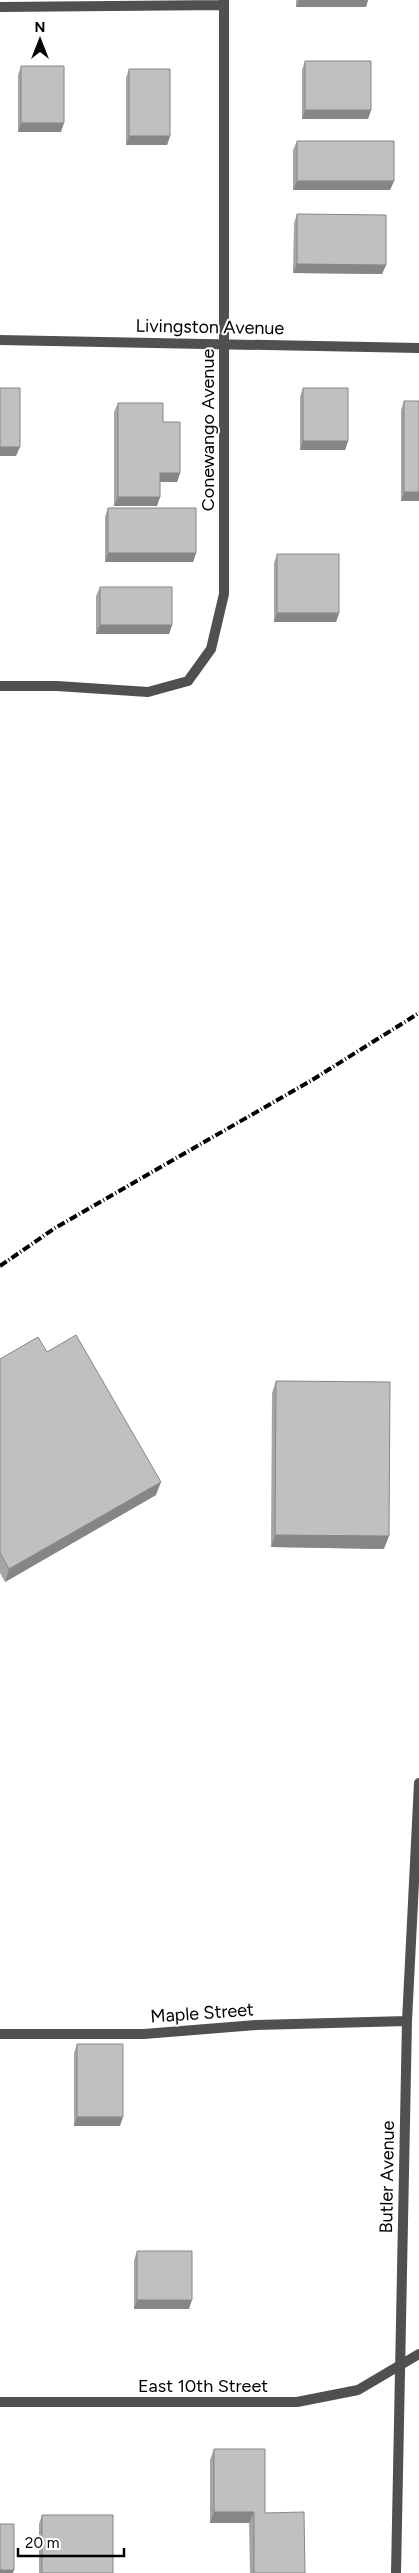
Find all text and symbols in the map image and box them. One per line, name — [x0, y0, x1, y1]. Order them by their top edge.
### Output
north arrow — [15, 15, 65, 65]
text: N — [35, 19, 45, 36]
street label: Livingston Avenue — [135, 315, 285, 339]
street label: Conewango Avenue — [197, 349, 219, 511]
street label: Maple Street — [150, 1998, 255, 2028]
street label: Butler Avenue — [375, 2120, 399, 2234]
street label: East 10th Street — [138, 2375, 268, 2397]
scale bar — [18, 2526, 124, 2558]
text: 20 m — [25, 2534, 59, 2552]

